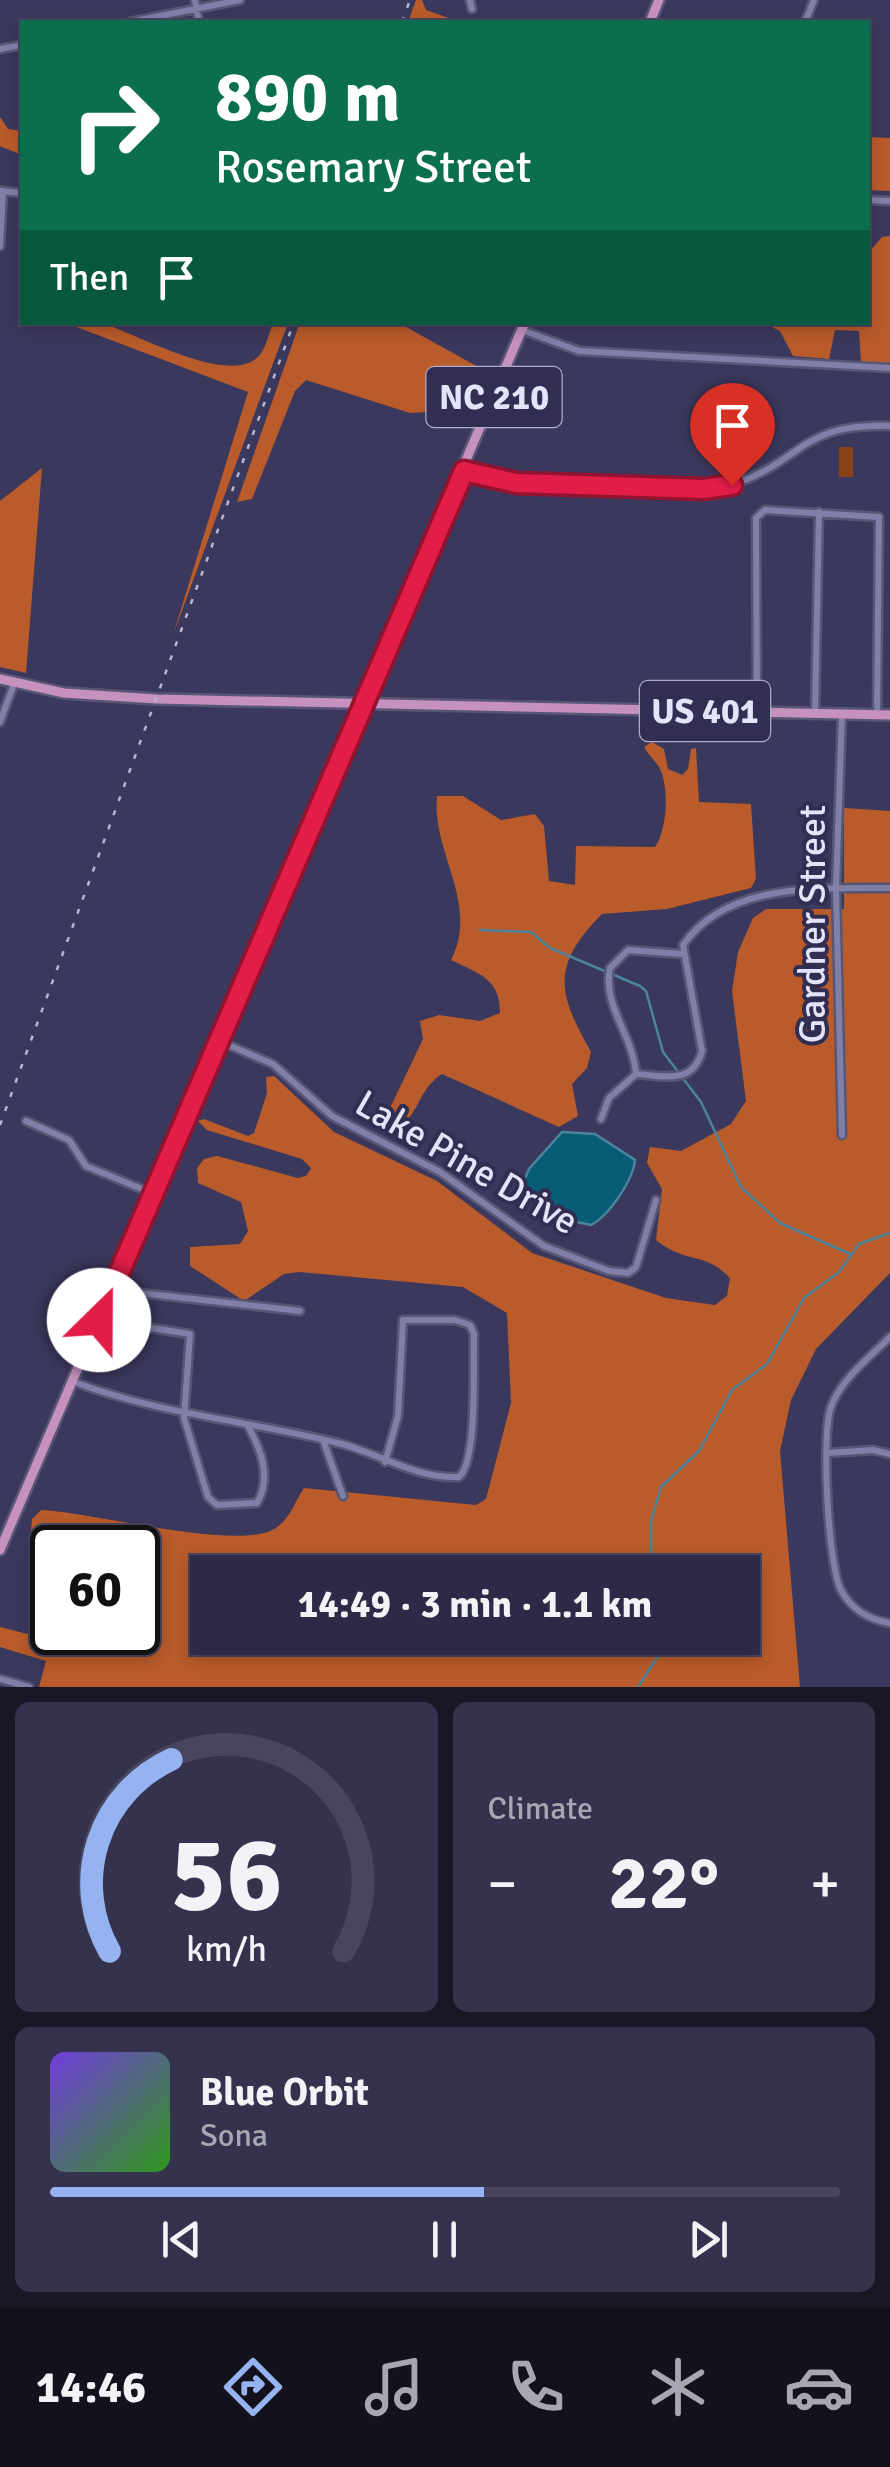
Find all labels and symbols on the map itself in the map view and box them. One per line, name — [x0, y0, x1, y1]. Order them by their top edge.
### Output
road number: NC 210 — [426, 367, 562, 427]
pin — [690, 383, 775, 486]
road number: US 401 — [640, 681, 770, 741]
street label: Gardner Street — [789, 805, 836, 1043]
street label: Lake Pine Drive — [347, 1080, 586, 1245]
position arrow — [47, 1268, 151, 1372]
speed limit sign: 60 — [30, 1525, 160, 1655]

